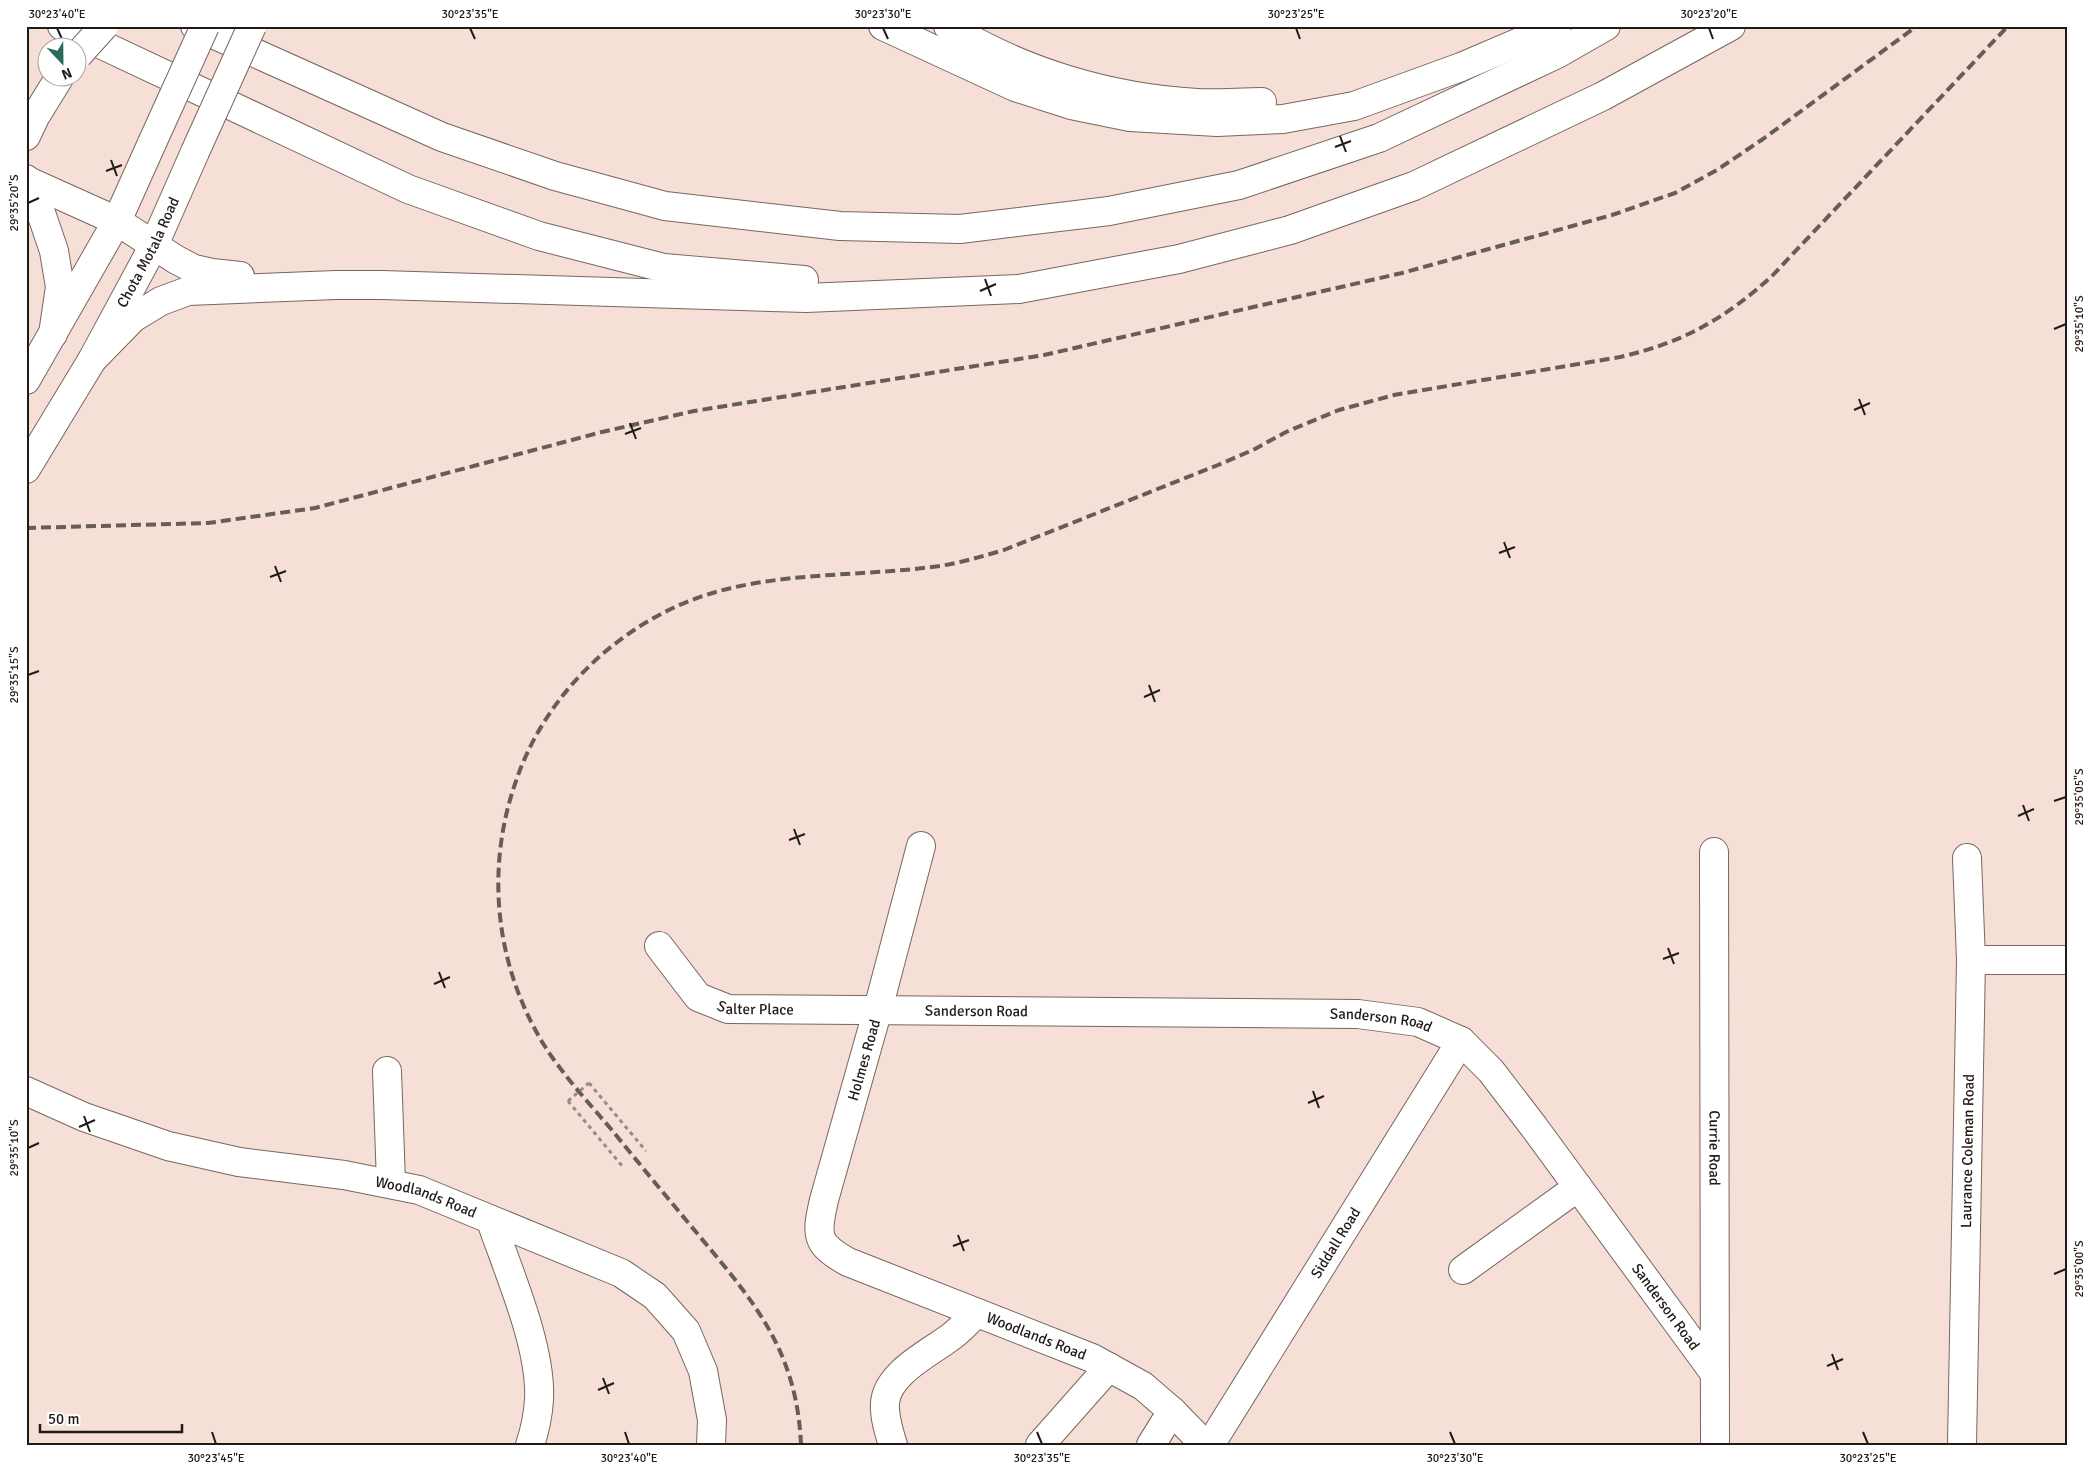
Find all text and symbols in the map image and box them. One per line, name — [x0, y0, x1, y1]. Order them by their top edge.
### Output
text: 30°23'40"E — [28, 7, 86, 22]
text: 30°23'35"E — [441, 7, 499, 22]
text: 30°23'30"E — [854, 7, 912, 22]
text: 30°23'25"E — [1267, 7, 1325, 22]
text: 30°23'20"E — [1680, 7, 1738, 22]
north arrow — [38, 38, 88, 88]
text: N — [59, 64, 74, 83]
text: 29°35'20"S — [7, 174, 22, 232]
street label: Chota Motala Road — [113, 194, 183, 311]
text: 29°35'10"S — [2072, 295, 2087, 353]
text: 29°35'15"S — [7, 646, 22, 704]
text: 29°35'05"S — [2072, 768, 2087, 826]
street label: Salter Place — [715, 997, 794, 1019]
street label: Sanderson Road — [925, 1002, 1028, 1020]
street label: Sanderson Road — [1330, 1005, 1435, 1036]
street label: Holmes Road — [844, 1017, 884, 1103]
street label: Laurance Coleman Road — [1957, 1074, 1978, 1228]
street label: Currie Road — [1705, 1110, 1724, 1186]
text: 29°35'10"S — [7, 1119, 22, 1177]
street label: Woodlands Road — [374, 1172, 479, 1222]
street label: Siddall Road — [1307, 1204, 1364, 1282]
text: 29°35'00"S — [2072, 1240, 2087, 1298]
street label: Sanderson Road — [1628, 1260, 1704, 1354]
street label: Woodlands Road — [984, 1308, 1089, 1364]
scale bar — [40, 1401, 182, 1433]
text: 50 m — [48, 1410, 79, 1428]
text: 30°23'45"E — [187, 1451, 245, 1466]
text: 30°23'40"E — [600, 1451, 658, 1466]
text: 30°23'35"E — [1013, 1451, 1071, 1466]
text: 30°23'30"E — [1426, 1451, 1484, 1466]
text: 30°23'25"E — [1839, 1451, 1897, 1466]

